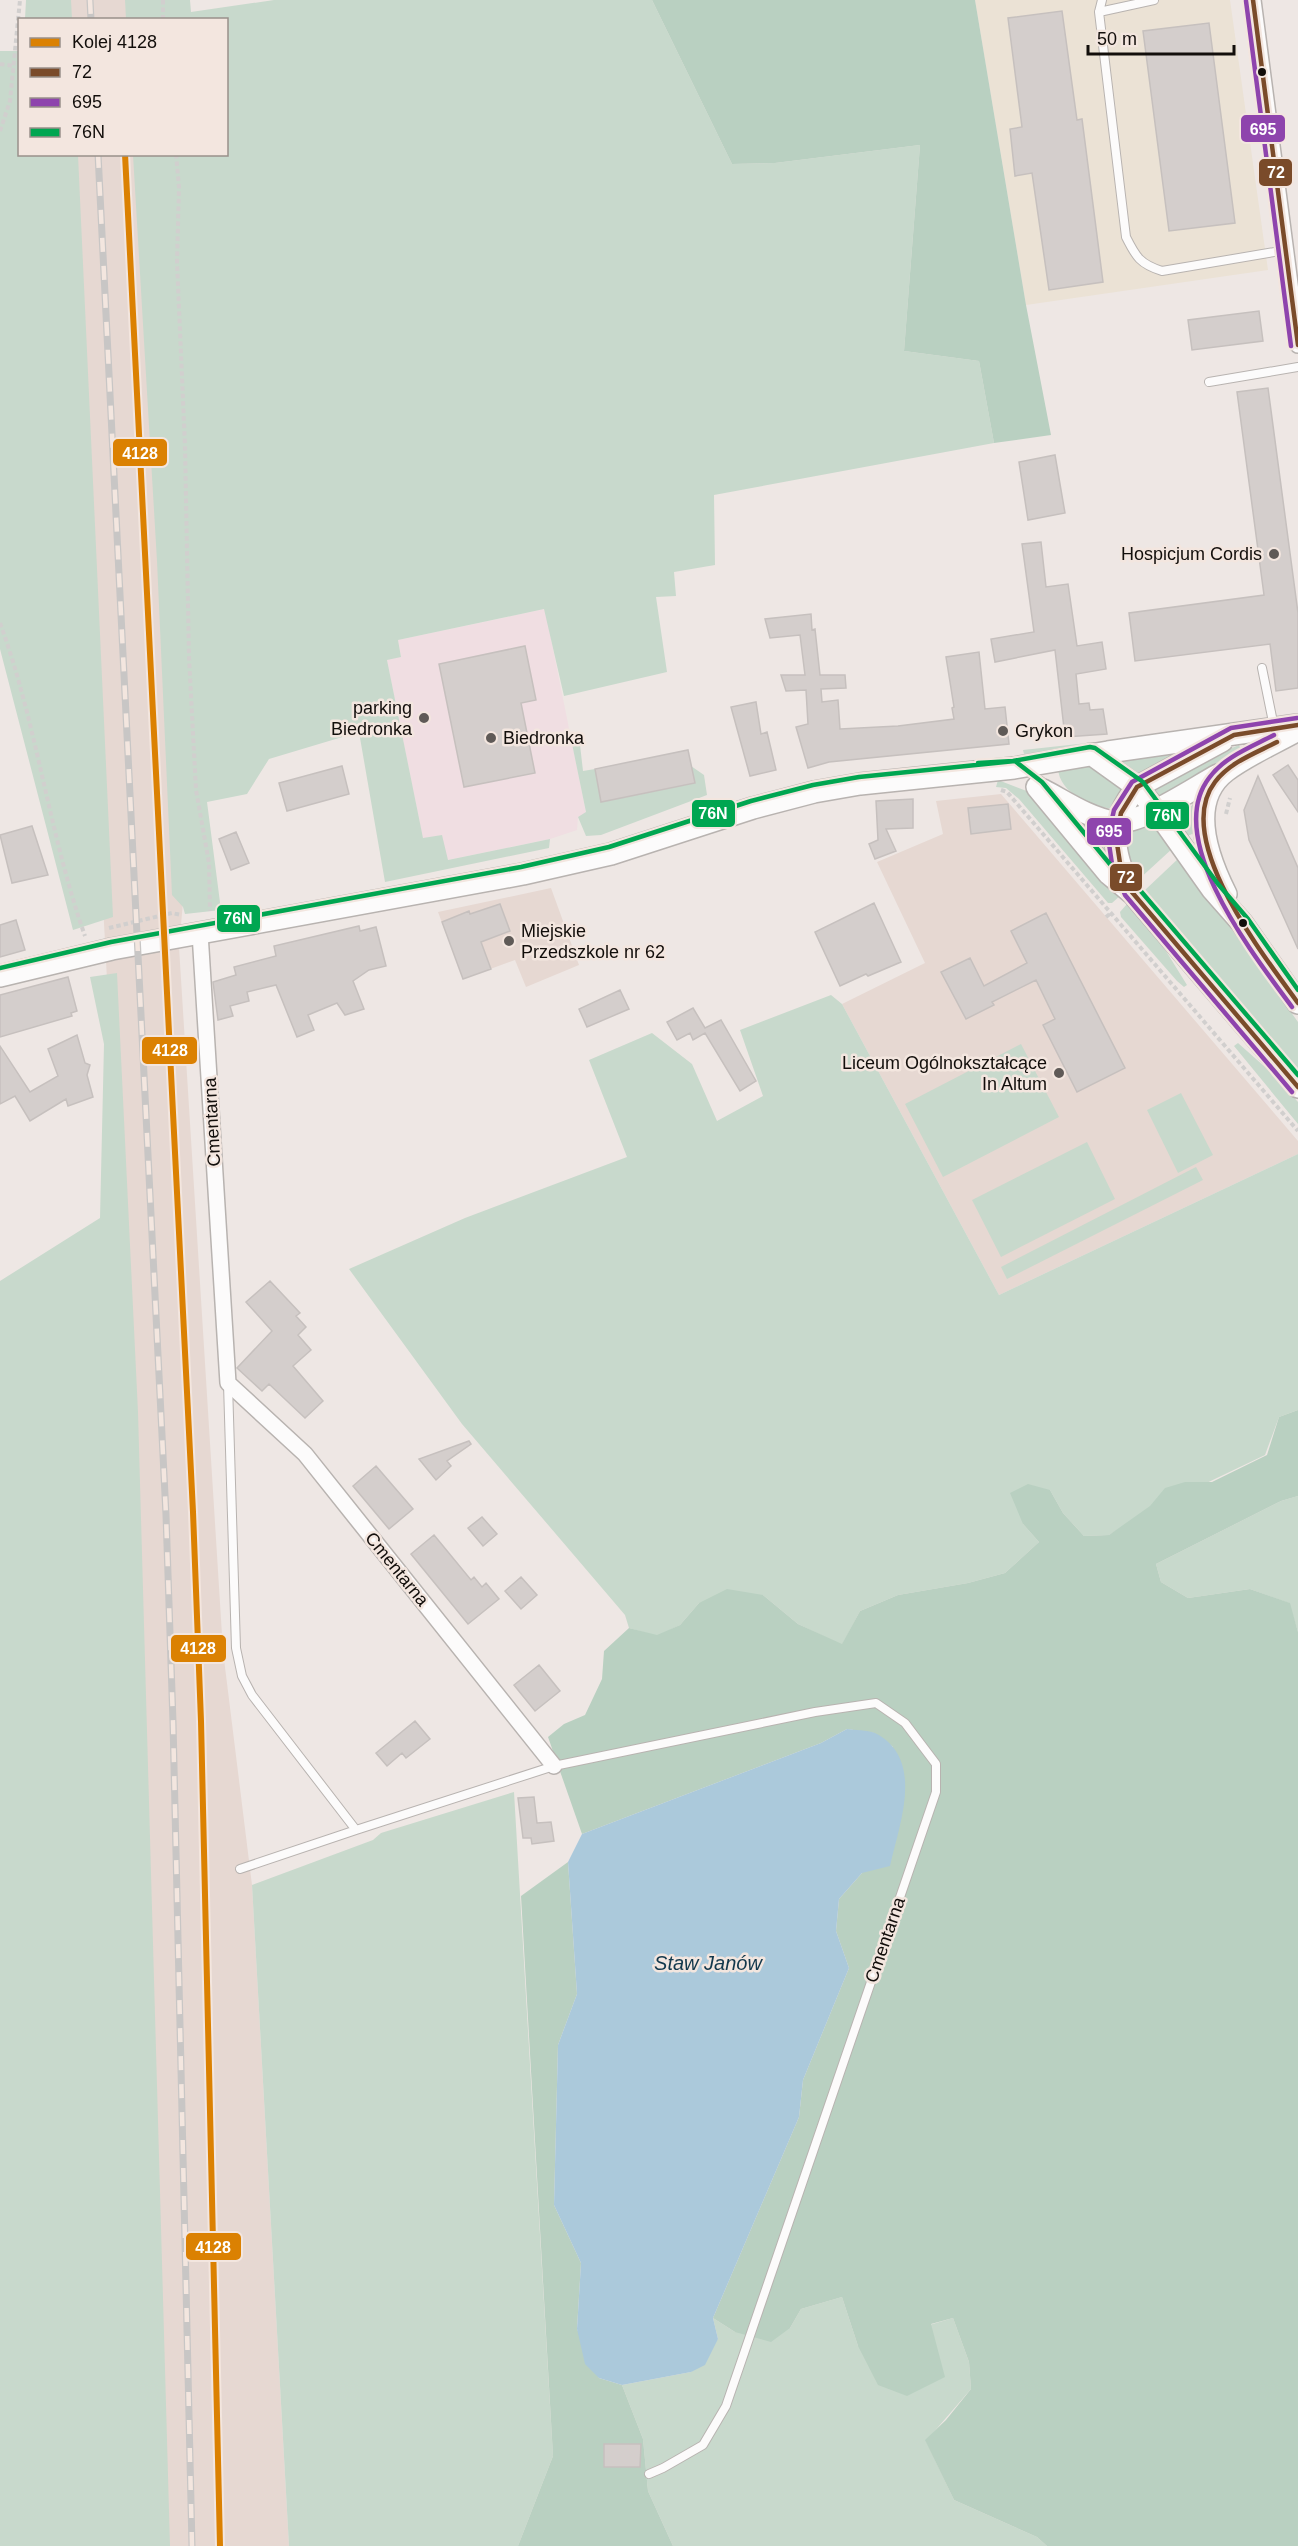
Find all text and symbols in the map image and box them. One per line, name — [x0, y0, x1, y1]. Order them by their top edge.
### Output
legend — [18, 18, 228, 156]
scale bar — [1088, 18, 1234, 56]
text: 50 m — [1097, 29, 1137, 49]
text: Kolej 4128 — [72, 32, 157, 52]
text: 72 — [72, 62, 92, 82]
unlabelled marker — [1256, 66, 1268, 78]
text: 695 — [72, 92, 102, 112]
line badge: 695 — [1240, 114, 1286, 143]
text: 695 — [1250, 121, 1276, 138]
text: 76N — [72, 122, 105, 142]
line badge: 72 — [1258, 158, 1293, 187]
text: 72 — [1267, 164, 1285, 181]
line badge: 4128 — [112, 438, 168, 467]
text: 4128 — [122, 445, 158, 462]
place label: Hospicjum Cordis — [1121, 544, 1262, 564]
marker: Hospicjum Cordis — [1267, 547, 1281, 561]
place label: parking Biedronka — [331, 698, 413, 739]
marker: parking Biedronka — [417, 711, 431, 725]
place label: Grykon — [1015, 721, 1073, 741]
marker: Grykon — [996, 724, 1010, 738]
place label: Biedronka — [503, 728, 585, 748]
marker: Biedronka — [484, 731, 498, 745]
line badge: 76N — [691, 799, 736, 828]
line badge: 76N — [1145, 801, 1190, 830]
text: 76N — [698, 805, 728, 822]
text: 76N — [1152, 807, 1182, 824]
line badge: 695 — [1086, 817, 1132, 846]
text: 695 — [1096, 823, 1122, 840]
line badge: 72 — [1109, 863, 1143, 892]
text: 72 — [1117, 869, 1135, 886]
line badge: 76N — [216, 904, 261, 933]
text: 76N — [223, 910, 253, 927]
unlabelled marker — [1237, 917, 1249, 929]
place label: Miejskie Przedszkole nr 62 — [521, 921, 665, 962]
marker: Miejskie Przedszkole nr 62 — [502, 934, 516, 948]
line badge: 4128 — [141, 1036, 198, 1065]
text: 4128 — [152, 1042, 188, 1059]
place label: Liceum Ogólnokształcące In Altum — [842, 1053, 1047, 1094]
marker: Liceum Ogólnokształcące In Altum — [1052, 1066, 1066, 1080]
street label: Cmentarna — [200, 1076, 224, 1167]
street label: Cmentarna — [361, 1528, 433, 1611]
line badge: 4128 — [170, 1634, 227, 1663]
text: 4128 — [180, 1640, 216, 1657]
street label: Cmentarna — [861, 1894, 909, 1985]
water label: Staw Janów — [654, 1952, 763, 1974]
line badge: 4128 — [185, 2232, 242, 2261]
text: 4128 — [195, 2239, 231, 2256]

